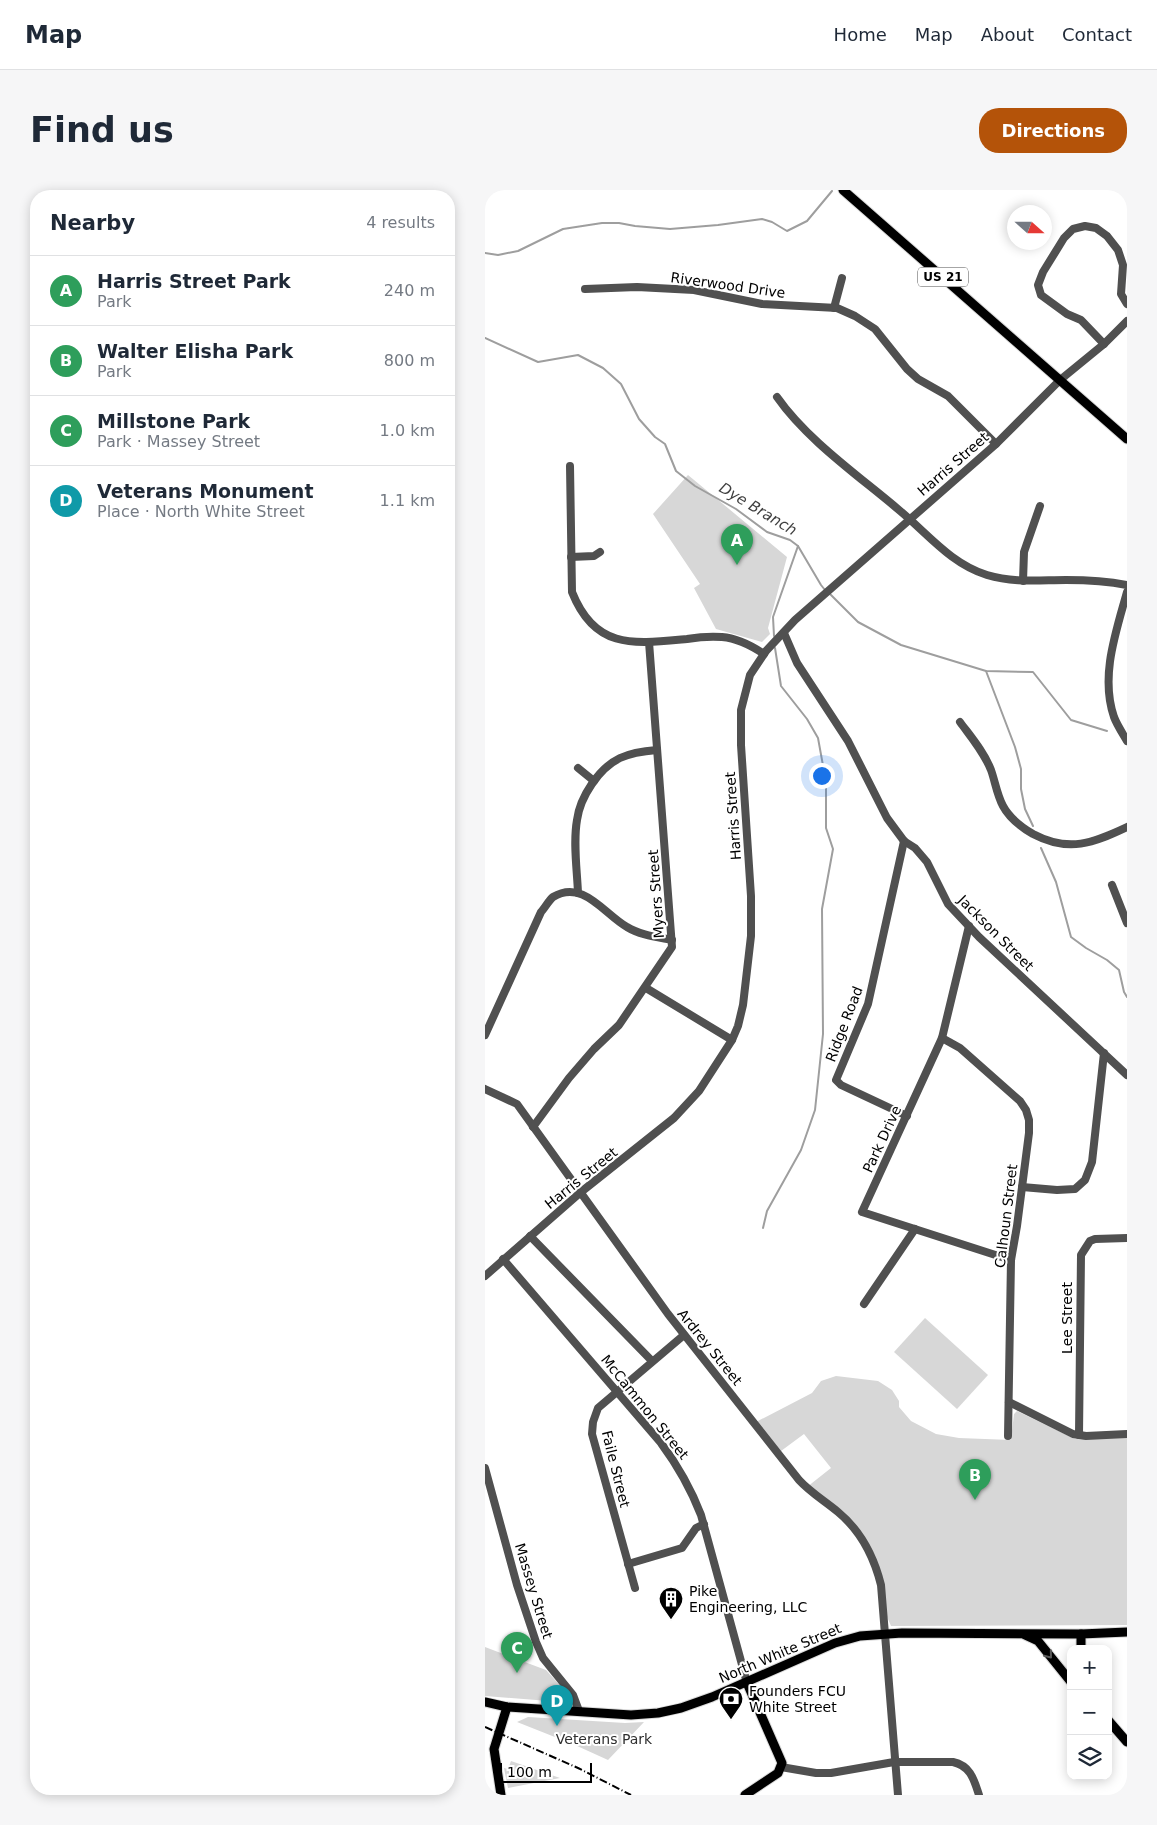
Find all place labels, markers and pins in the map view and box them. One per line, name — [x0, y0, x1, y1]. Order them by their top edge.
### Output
pin: A — [721, 524, 753, 565]
pin: B — [959, 1459, 991, 1500]
place label: Pike Engineering, LLC — [689, 1583, 808, 1615]
building icon: Pike Engineering, LLC — [658, 1586, 684, 1620]
pin: C — [501, 1632, 533, 1673]
place label: Founders FCU White Street — [749, 1683, 846, 1715]
pin: D — [541, 1685, 573, 1726]
bank icon: Founders FCU White Street — [718, 1686, 744, 1720]

